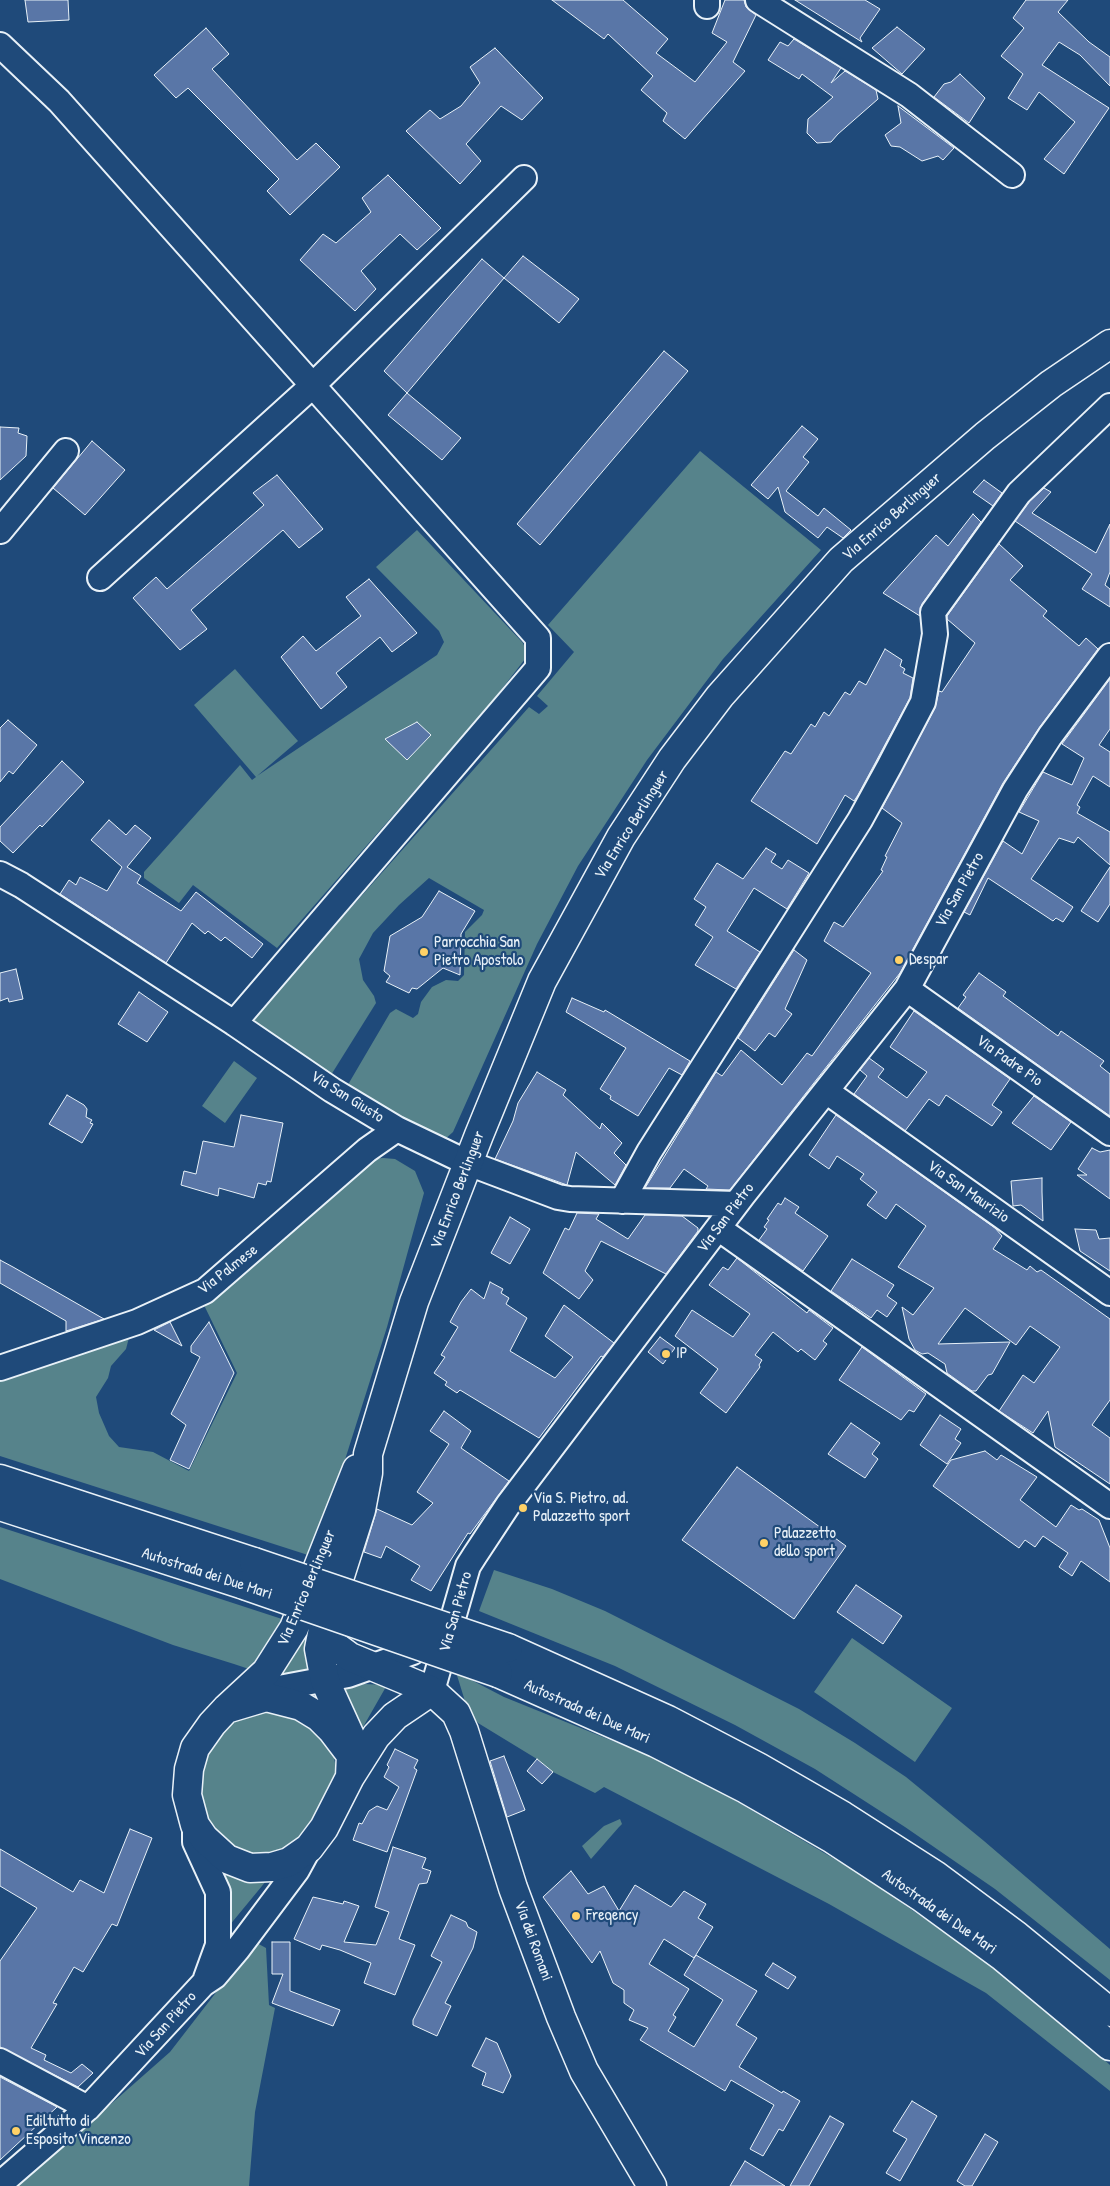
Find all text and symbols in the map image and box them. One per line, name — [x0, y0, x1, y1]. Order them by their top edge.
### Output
street label: Via Enrico Berlinguer — [839, 469, 945, 565]
street label: Via Enrico Berlinguer — [591, 767, 673, 883]
street label: Via San Pietro — [932, 849, 988, 931]
place label: Parrocchia San Pietro Apostolo — [434, 933, 523, 971]
marker: Parrocchia San Pietro Apostolo — [418, 946, 430, 958]
place label: Despar — [909, 950, 948, 970]
marker: Despar — [893, 954, 905, 966]
street label: Via Padre Pio — [972, 1031, 1046, 1091]
street label: Via San Giusto — [307, 1067, 387, 1127]
street label: Via Enrico Berlinguer — [427, 1128, 489, 1252]
street label: Via San Maurizio — [923, 1157, 1013, 1227]
street label: Via San Pietro — [693, 1179, 759, 1257]
street label: Via Palmese — [194, 1241, 262, 1299]
place label: IP — [676, 1344, 687, 1364]
marker: IP — [660, 1348, 672, 1360]
place label: Via S. Pietro, ad. Palazzetto sport — [533, 1489, 630, 1527]
marker: Via S. Pietro, ad. Palazzetto sport — [517, 1502, 529, 1514]
place label: Palazzetto dello sport — [774, 1524, 836, 1562]
street label: Via Enrico Berlinguer — [274, 1527, 340, 1649]
marker: Palazzetto dello sport — [758, 1537, 770, 1549]
street label: Autostrada dei Due Mari — [139, 1544, 275, 1604]
street label: Via San Pietro — [435, 1570, 477, 1654]
street label: Autostrada dei Due Mari — [521, 1676, 653, 1748]
street label: Autostrada dei Due Mari — [878, 1865, 1000, 1959]
street label: Via dei Romani — [510, 1898, 556, 1984]
place label: Freqency — [586, 1906, 639, 1926]
marker: Freqency — [570, 1910, 582, 1922]
street label: Via San Pietro — [131, 1988, 201, 2062]
place label: Ediltutto di Esposito Vincenzo — [26, 2112, 131, 2150]
marker: Ediltutto di Esposito Vincenzo — [10, 2125, 22, 2137]

